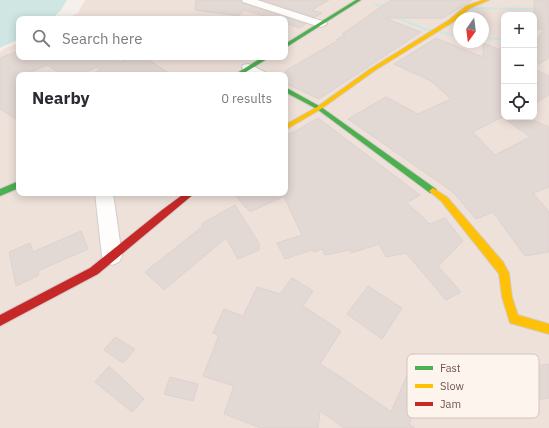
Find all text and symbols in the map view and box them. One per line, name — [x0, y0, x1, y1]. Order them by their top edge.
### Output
north arrow — [453, 12, 489, 48]
map controls — [501, 12, 537, 120]
button: + — [501, 12, 537, 48]
search box — [16, 16, 288, 60]
icon: search — [30, 27, 52, 49]
text: Search here — [62, 29, 142, 48]
button: − — [501, 48, 537, 84]
button: locate — [501, 84, 537, 120]
text: Nearby — [32, 87, 90, 109]
text: 0 results — [221, 90, 272, 107]
legend — [407, 354, 539, 418]
text: Fast — [440, 361, 461, 375]
text: Slow — [440, 379, 464, 393]
text: Jam — [440, 397, 461, 411]

